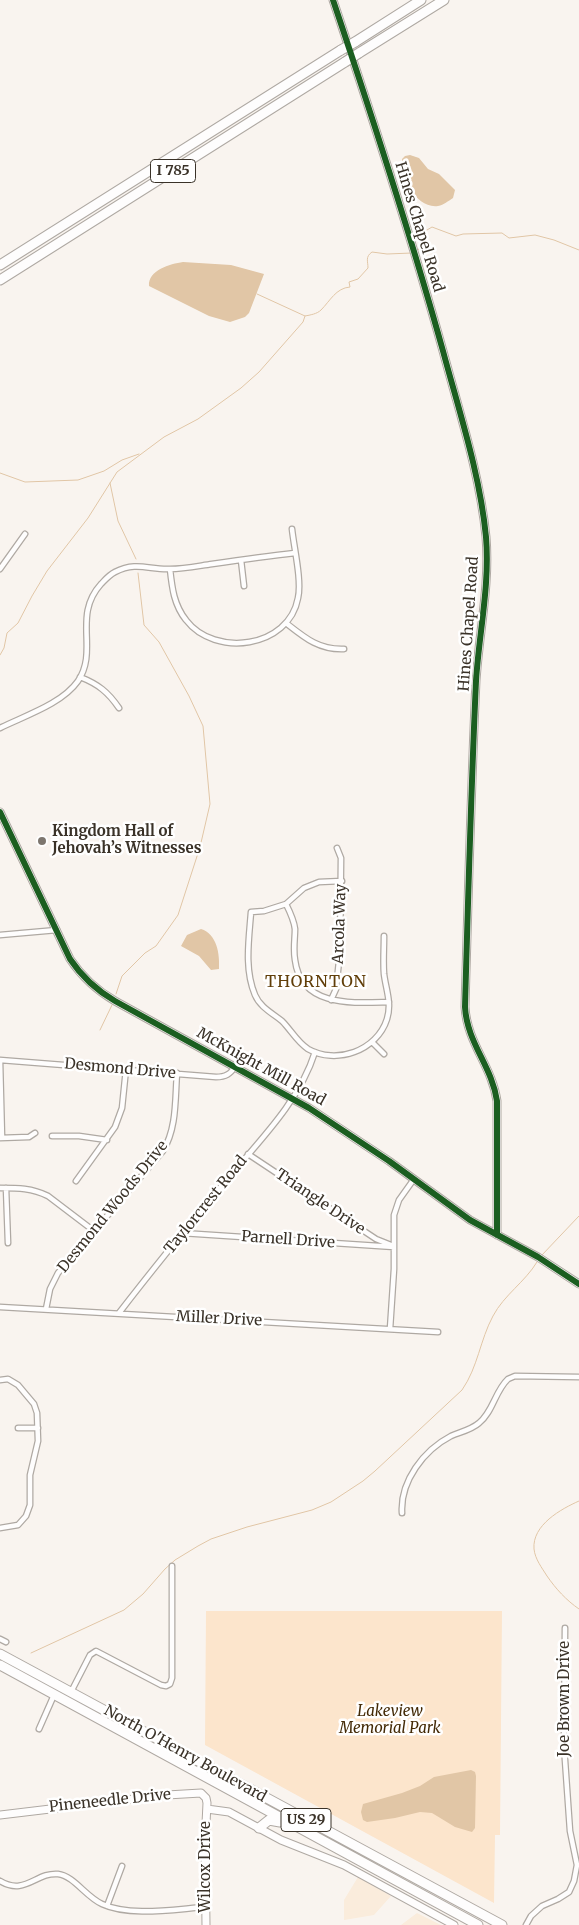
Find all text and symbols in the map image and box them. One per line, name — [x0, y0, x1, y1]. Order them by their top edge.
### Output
road number: I 785 — [150, 160, 196, 182]
street label: Hines Chapel Road — [391, 160, 447, 294]
street label: Hines Chapel Road — [455, 556, 483, 692]
place label: Kingdom Hall of Jehovah’s Witnesses — [52, 823, 201, 858]
marker: Kingdom Hall of Jehovah’s Witnesses — [36, 835, 48, 847]
street label: Arcola Way — [330, 884, 350, 964]
district label: THORNTON — [264, 972, 368, 992]
street label: McKnight Mill Road — [194, 1024, 328, 1110]
street label: Desmond Drive — [63, 1055, 177, 1083]
street label: Desmond Woods Drive — [54, 1137, 172, 1277]
street label: Taylorcrest Road — [161, 1152, 251, 1258]
street label: Triangle Drive — [272, 1166, 368, 1238]
street label: Parnell Drive — [241, 1228, 335, 1252]
street label: Miller Drive — [176, 1308, 262, 1330]
street label: Joe Brown Drive — [556, 1641, 574, 1757]
street label: North O'Henry Boulevard — [101, 1702, 269, 1806]
park label: Lakeview Memorial Park — [339, 1703, 441, 1738]
street label: Pineneedle Drive — [48, 1786, 172, 1816]
road number: US 29 — [281, 1808, 331, 1832]
street label: Wilcox Drive — [197, 1821, 215, 1913]

